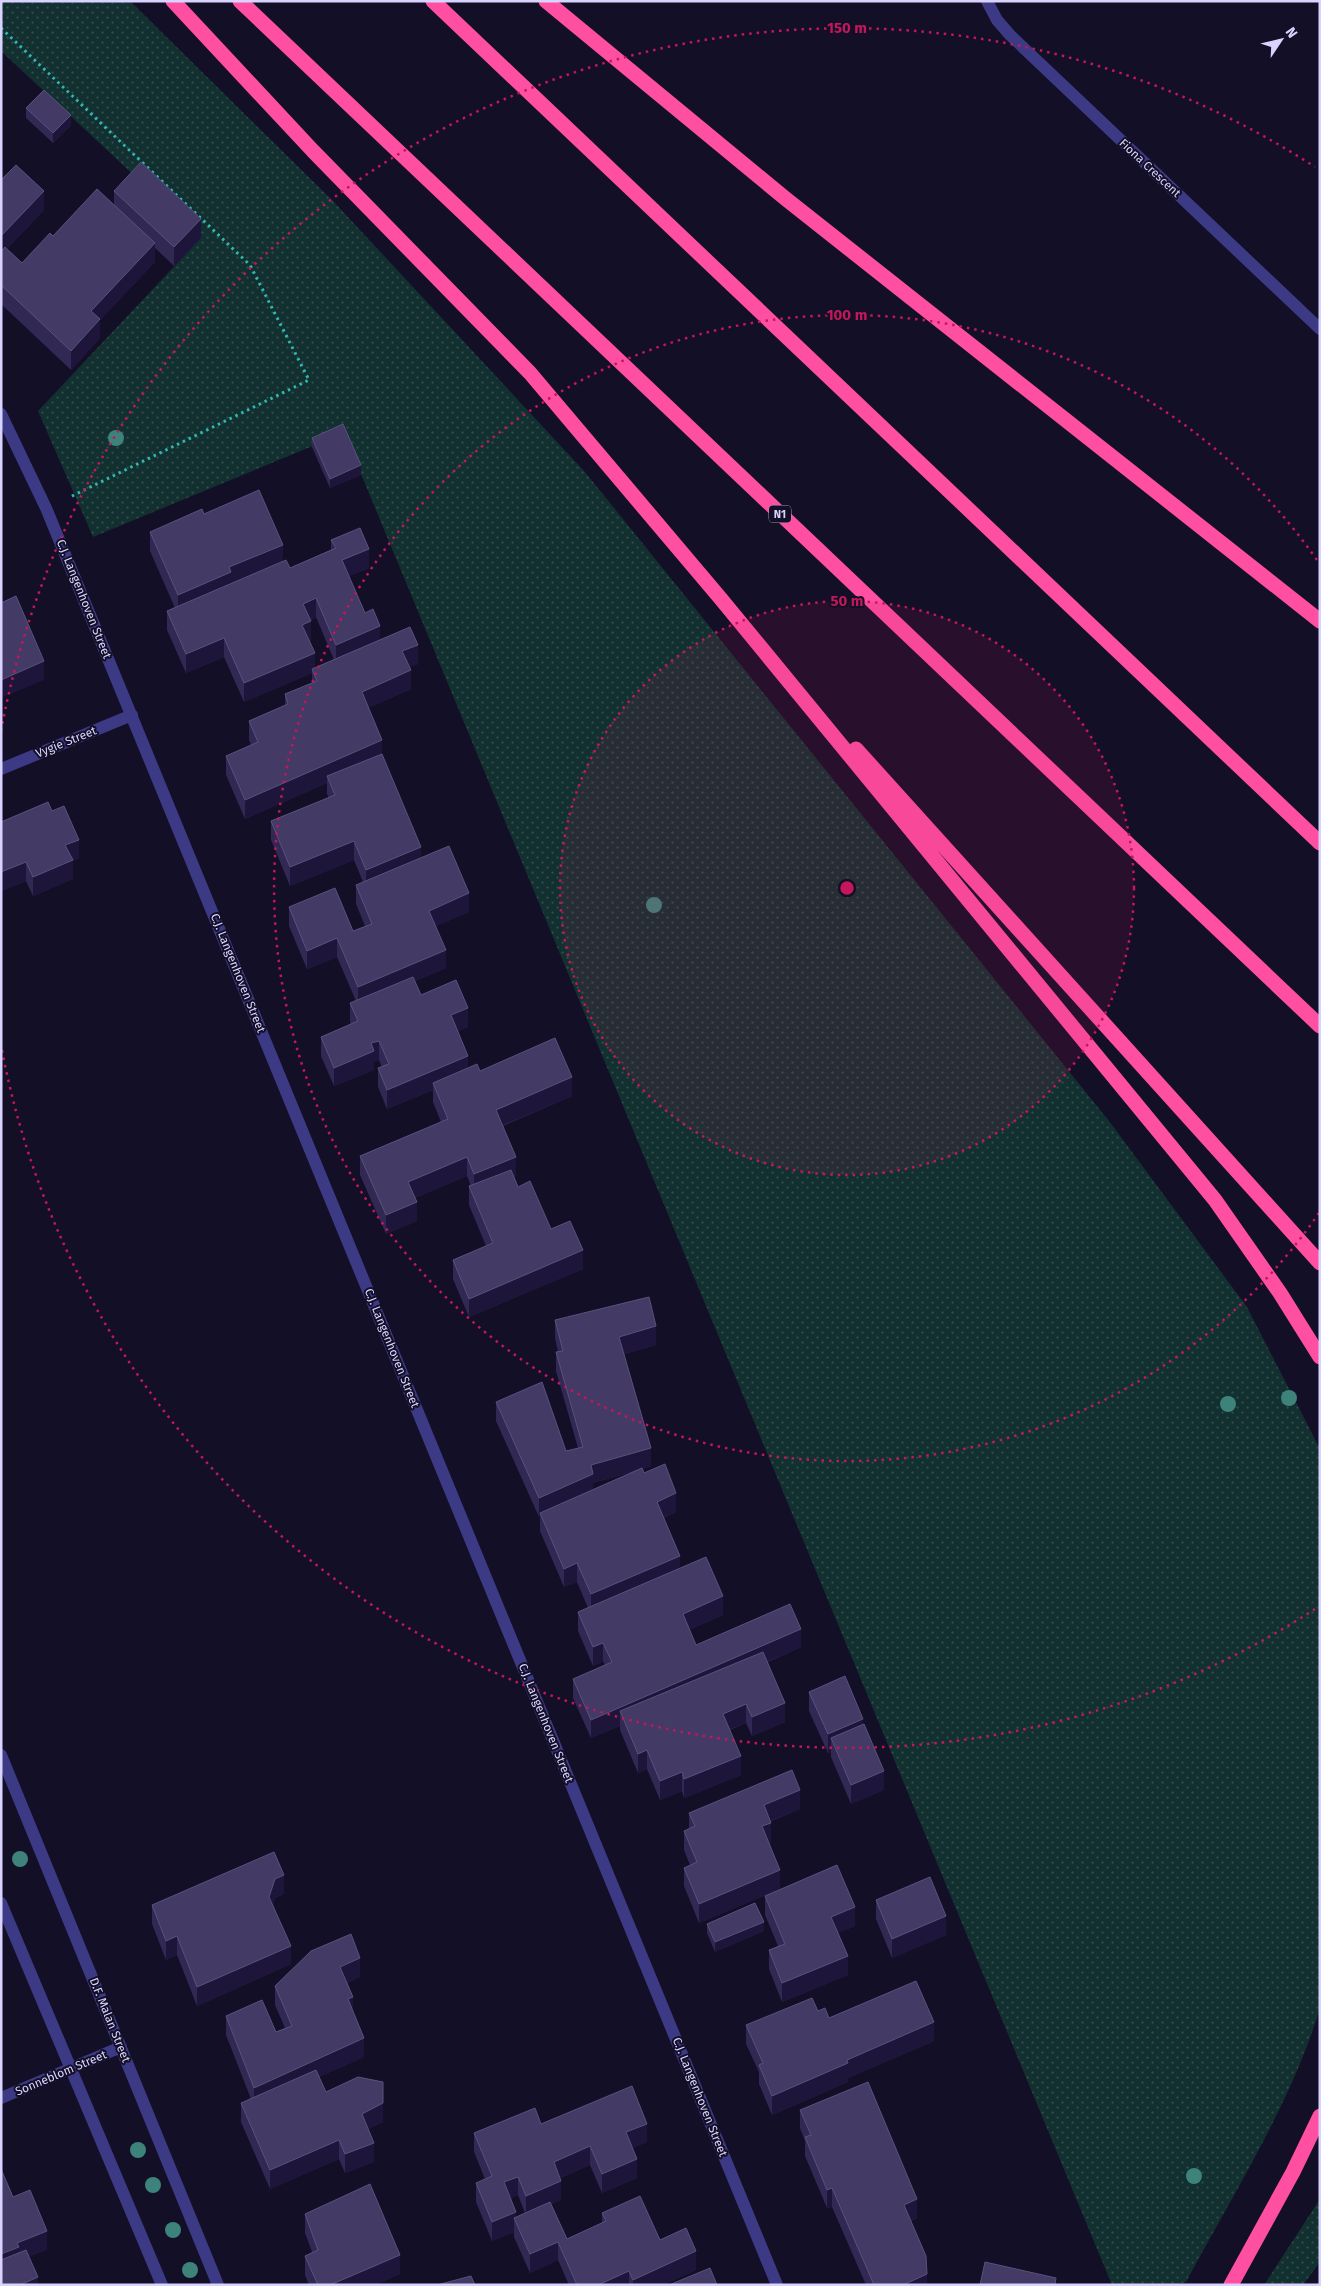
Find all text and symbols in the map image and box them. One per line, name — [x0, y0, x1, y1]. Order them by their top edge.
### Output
north arrow — [1256, 15, 1306, 65]
text: 150 m — [827, 19, 867, 37]
text: N — [1282, 24, 1301, 42]
street label: Fiona Crescent — [1116, 136, 1184, 200]
text: 100 m — [827, 306, 867, 324]
road number: N1 — [769, 506, 791, 522]
street label: C.J. Langenhoven Street — [54, 537, 115, 661]
text: 50 m — [830, 592, 864, 610]
street label: Vygie Street — [34, 723, 99, 761]
centre of rings — [838, 879, 856, 897]
street label: C.J. Langenhoven Street — [208, 911, 269, 1035]
street label: C.J. Langenhoven Street — [362, 1286, 423, 1410]
street label: C.J. Langenhoven Street — [516, 1661, 577, 1785]
street label: D.F. Malan Street — [87, 1976, 134, 2065]
street label: C.J. Langenhoven Street — [670, 2035, 731, 2159]
street label: Sonneblom Street — [13, 2047, 109, 2099]

